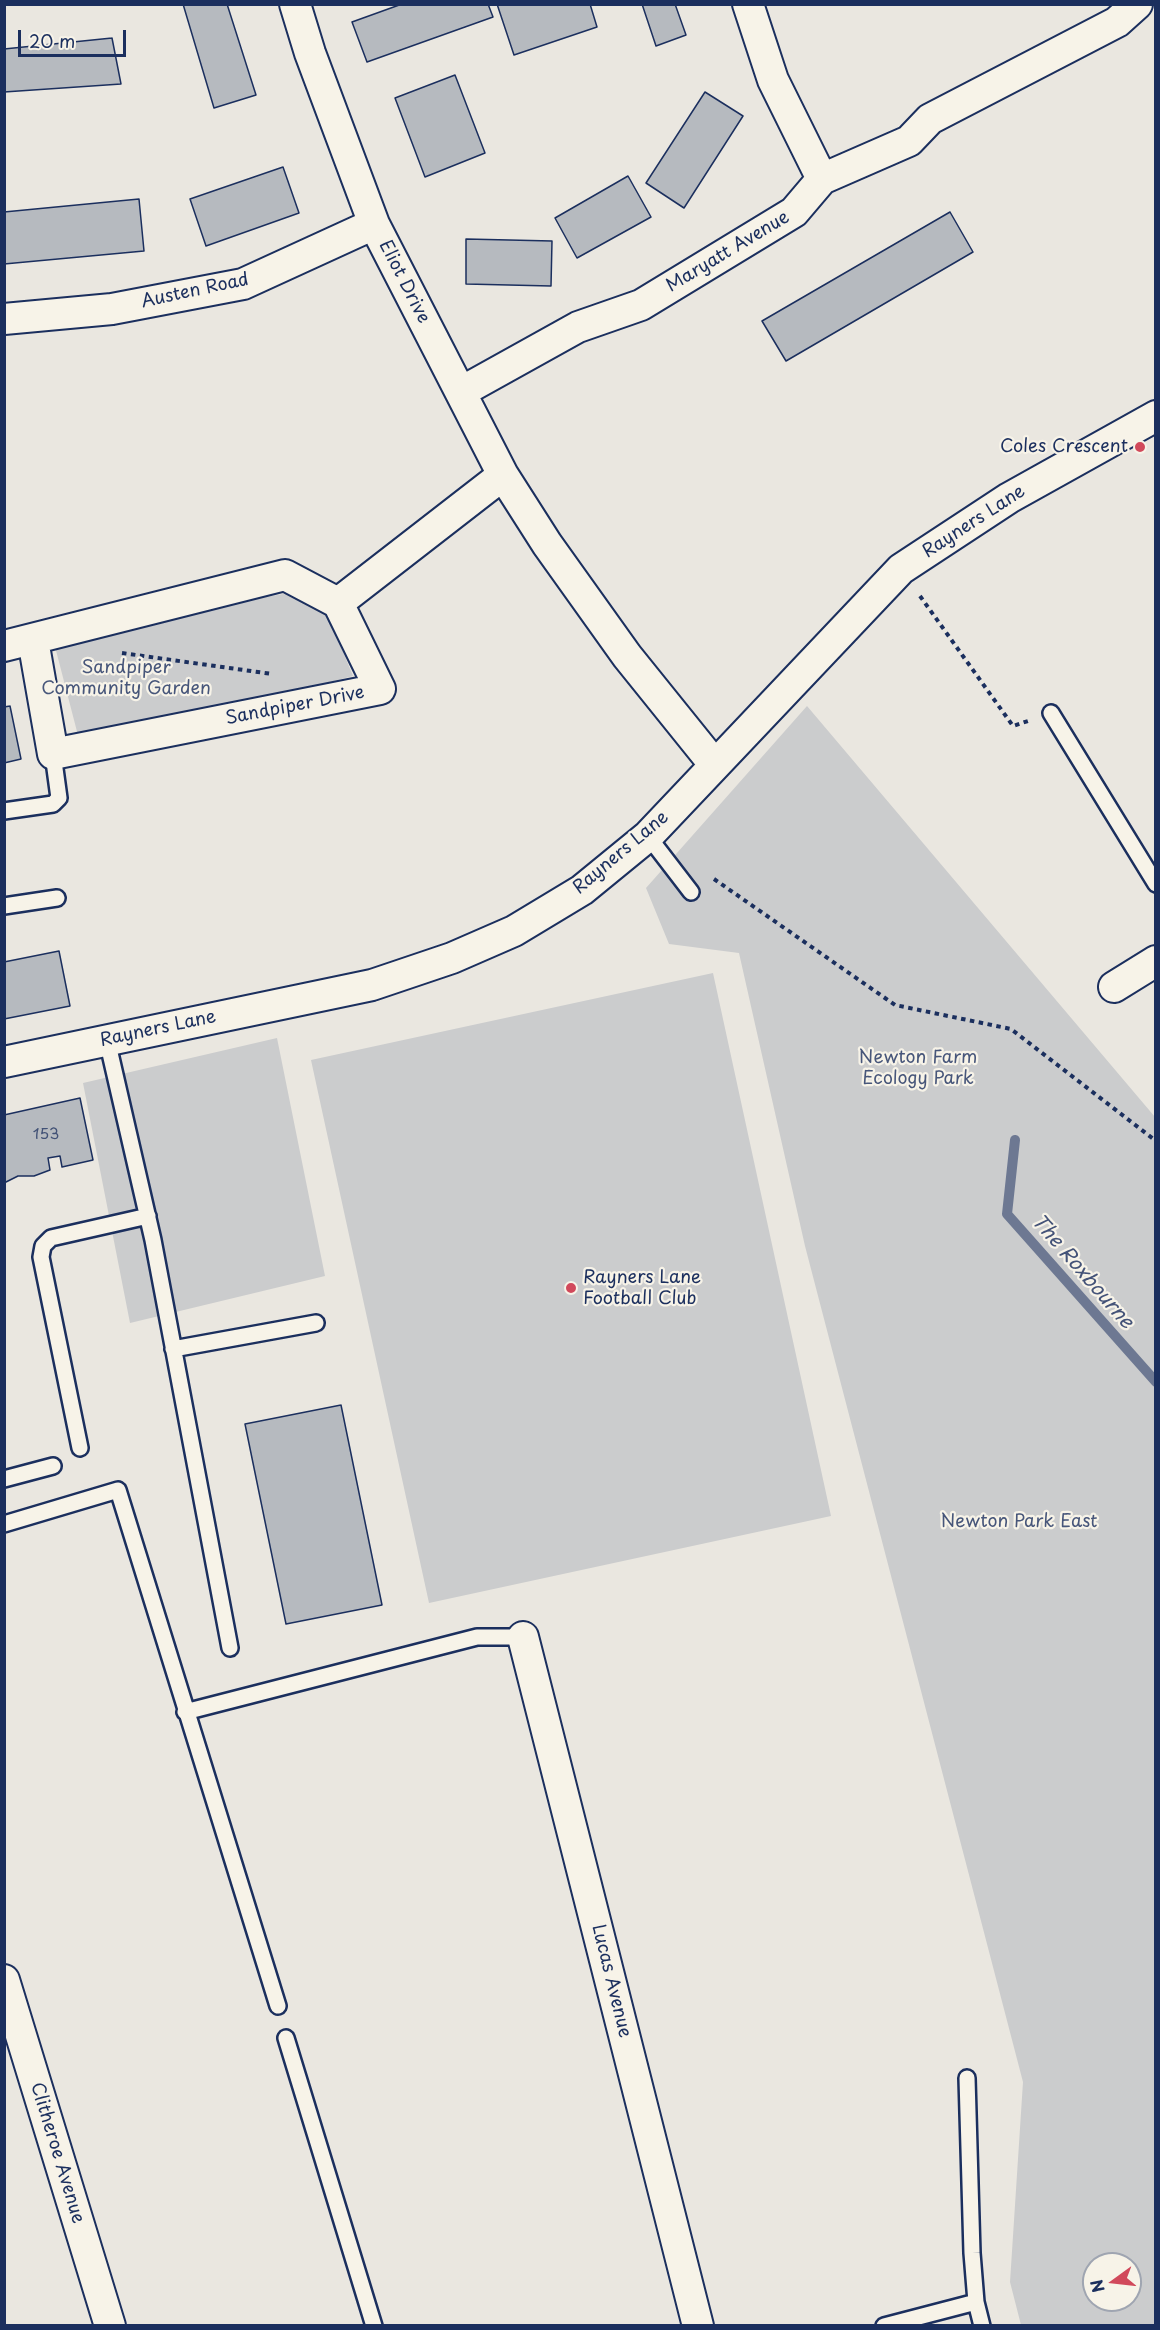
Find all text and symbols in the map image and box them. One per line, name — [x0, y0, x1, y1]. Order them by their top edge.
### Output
scale bar — [21, 18, 129, 56]
text: 20 m — [29, 27, 75, 54]
street label: Maryatt Avenue — [663, 207, 793, 297]
street label: Eliot Drive — [374, 237, 434, 327]
street label: Austen Road — [139, 269, 251, 313]
place label: Coles Crescent — [1000, 436, 1128, 458]
marker: Coles Crescent — [1133, 440, 1147, 454]
street label: Rayners Lane — [919, 481, 1029, 563]
park label: Sandpiper Community Garden — [41, 657, 211, 700]
street label: Sandpiper Drive — [224, 682, 366, 730]
street label: Rayners Lane — [569, 807, 673, 899]
street label: Rayners Lane — [98, 1006, 218, 1052]
park label: Newton Farm Ecology Park — [859, 1047, 977, 1090]
house number: 153 — [33, 1126, 59, 1144]
water label: The Roxbourne — [1026, 1210, 1138, 1334]
place label: Rayners Lane Football Club — [583, 1267, 701, 1310]
marker: Rayners Lane Football Club — [564, 1281, 578, 1295]
park label: Newton Park East — [940, 1511, 1098, 1533]
street label: Lucas Avenue — [586, 1922, 636, 2040]
street label: Clitheroe Avenue — [25, 2080, 89, 2226]
north arrow — [1082, 2252, 1142, 2312]
text: N — [1083, 2277, 1110, 2295]

